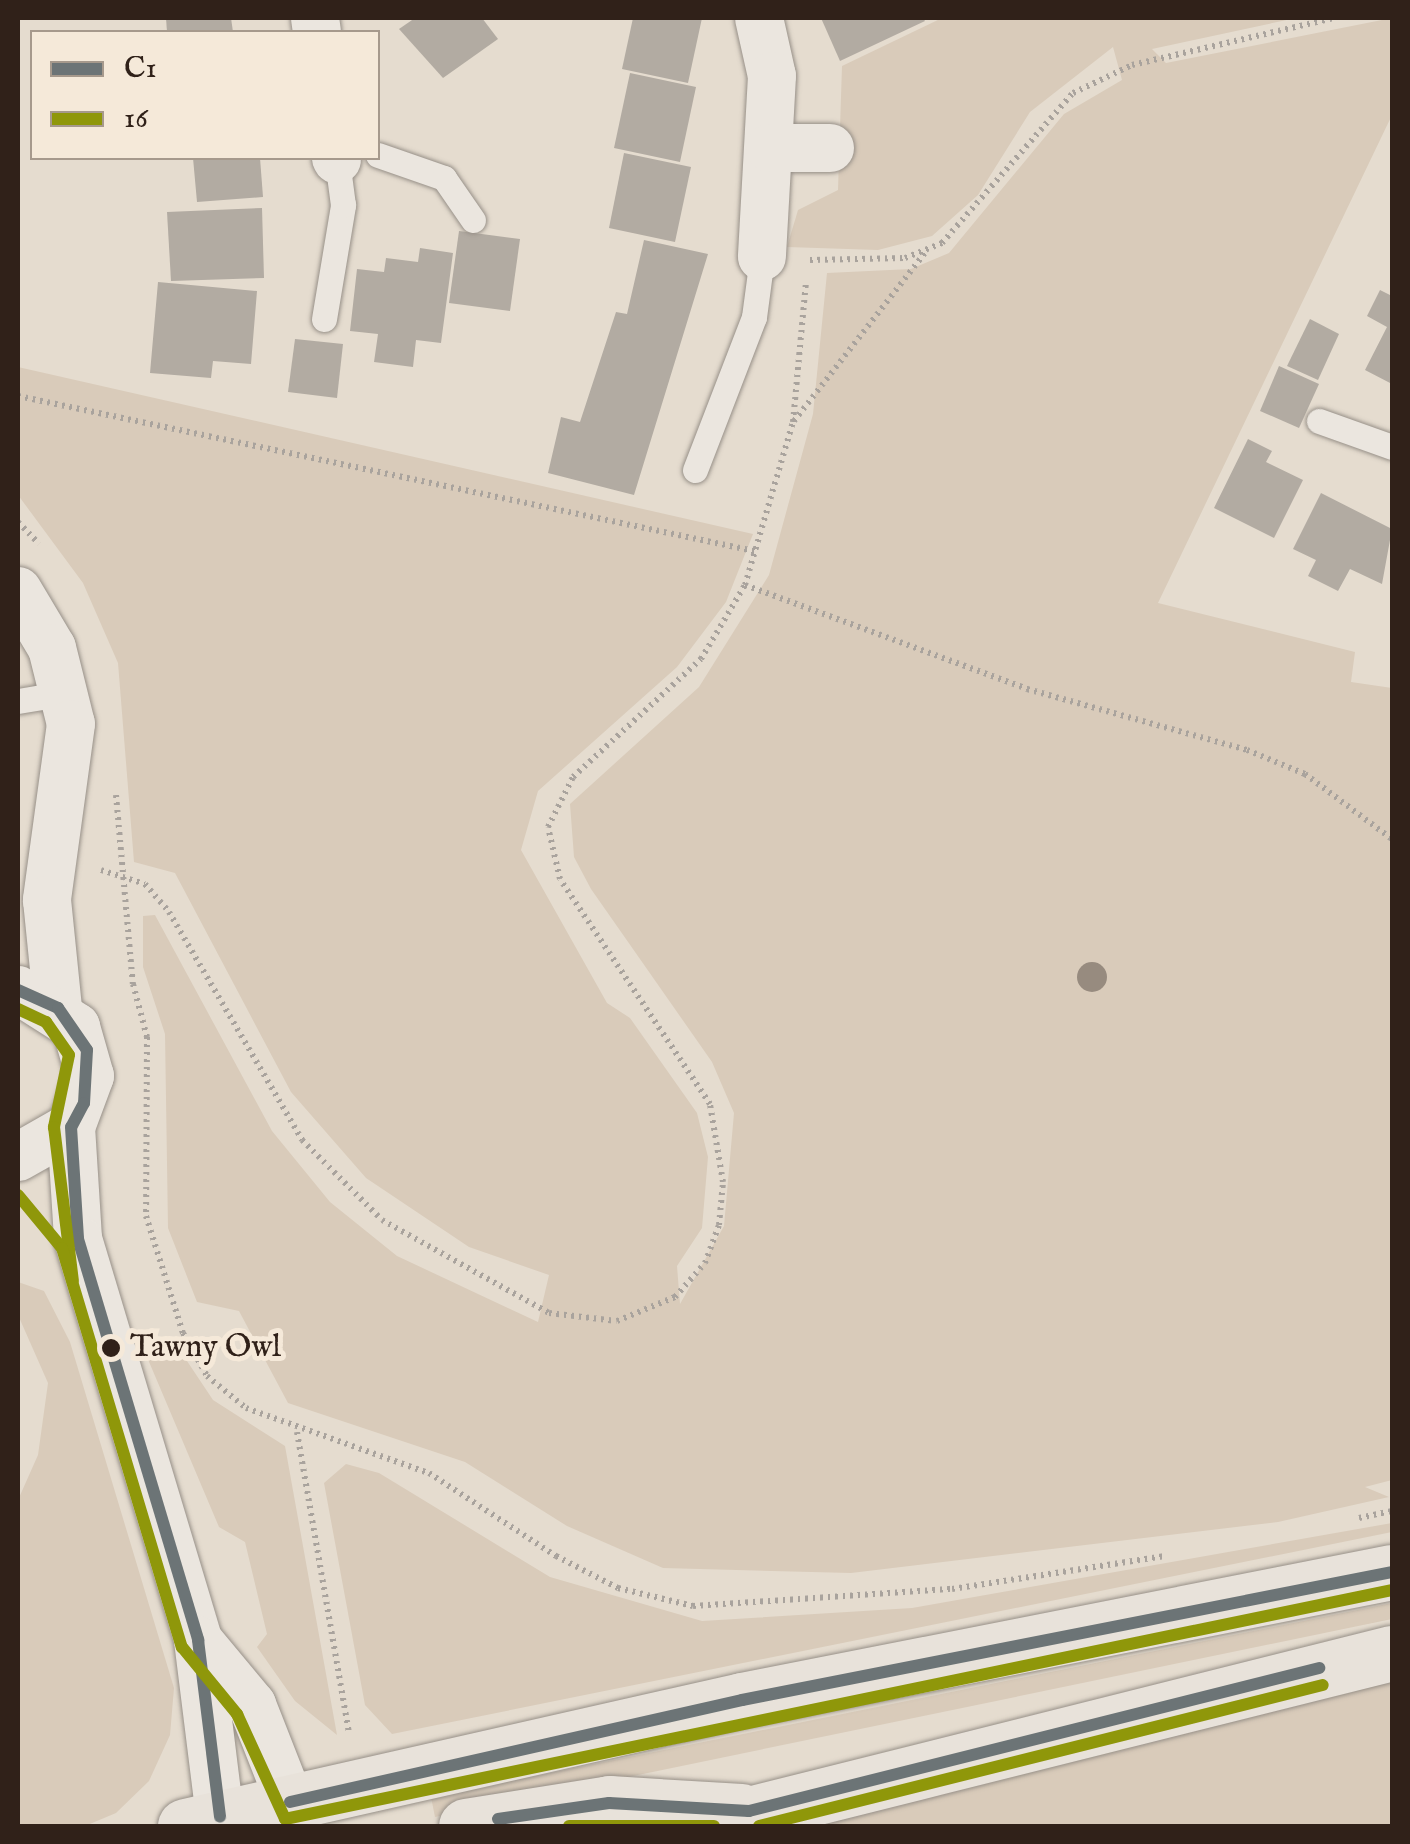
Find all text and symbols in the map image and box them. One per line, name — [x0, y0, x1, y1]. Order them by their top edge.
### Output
legend — [30, 30, 380, 160]
text: C1 — [124, 50, 157, 88]
text: 16 — [124, 100, 148, 138]
place label: Tawny Owl — [130, 1329, 281, 1367]
marker: Tawny Owl — [101, 1338, 121, 1358]

